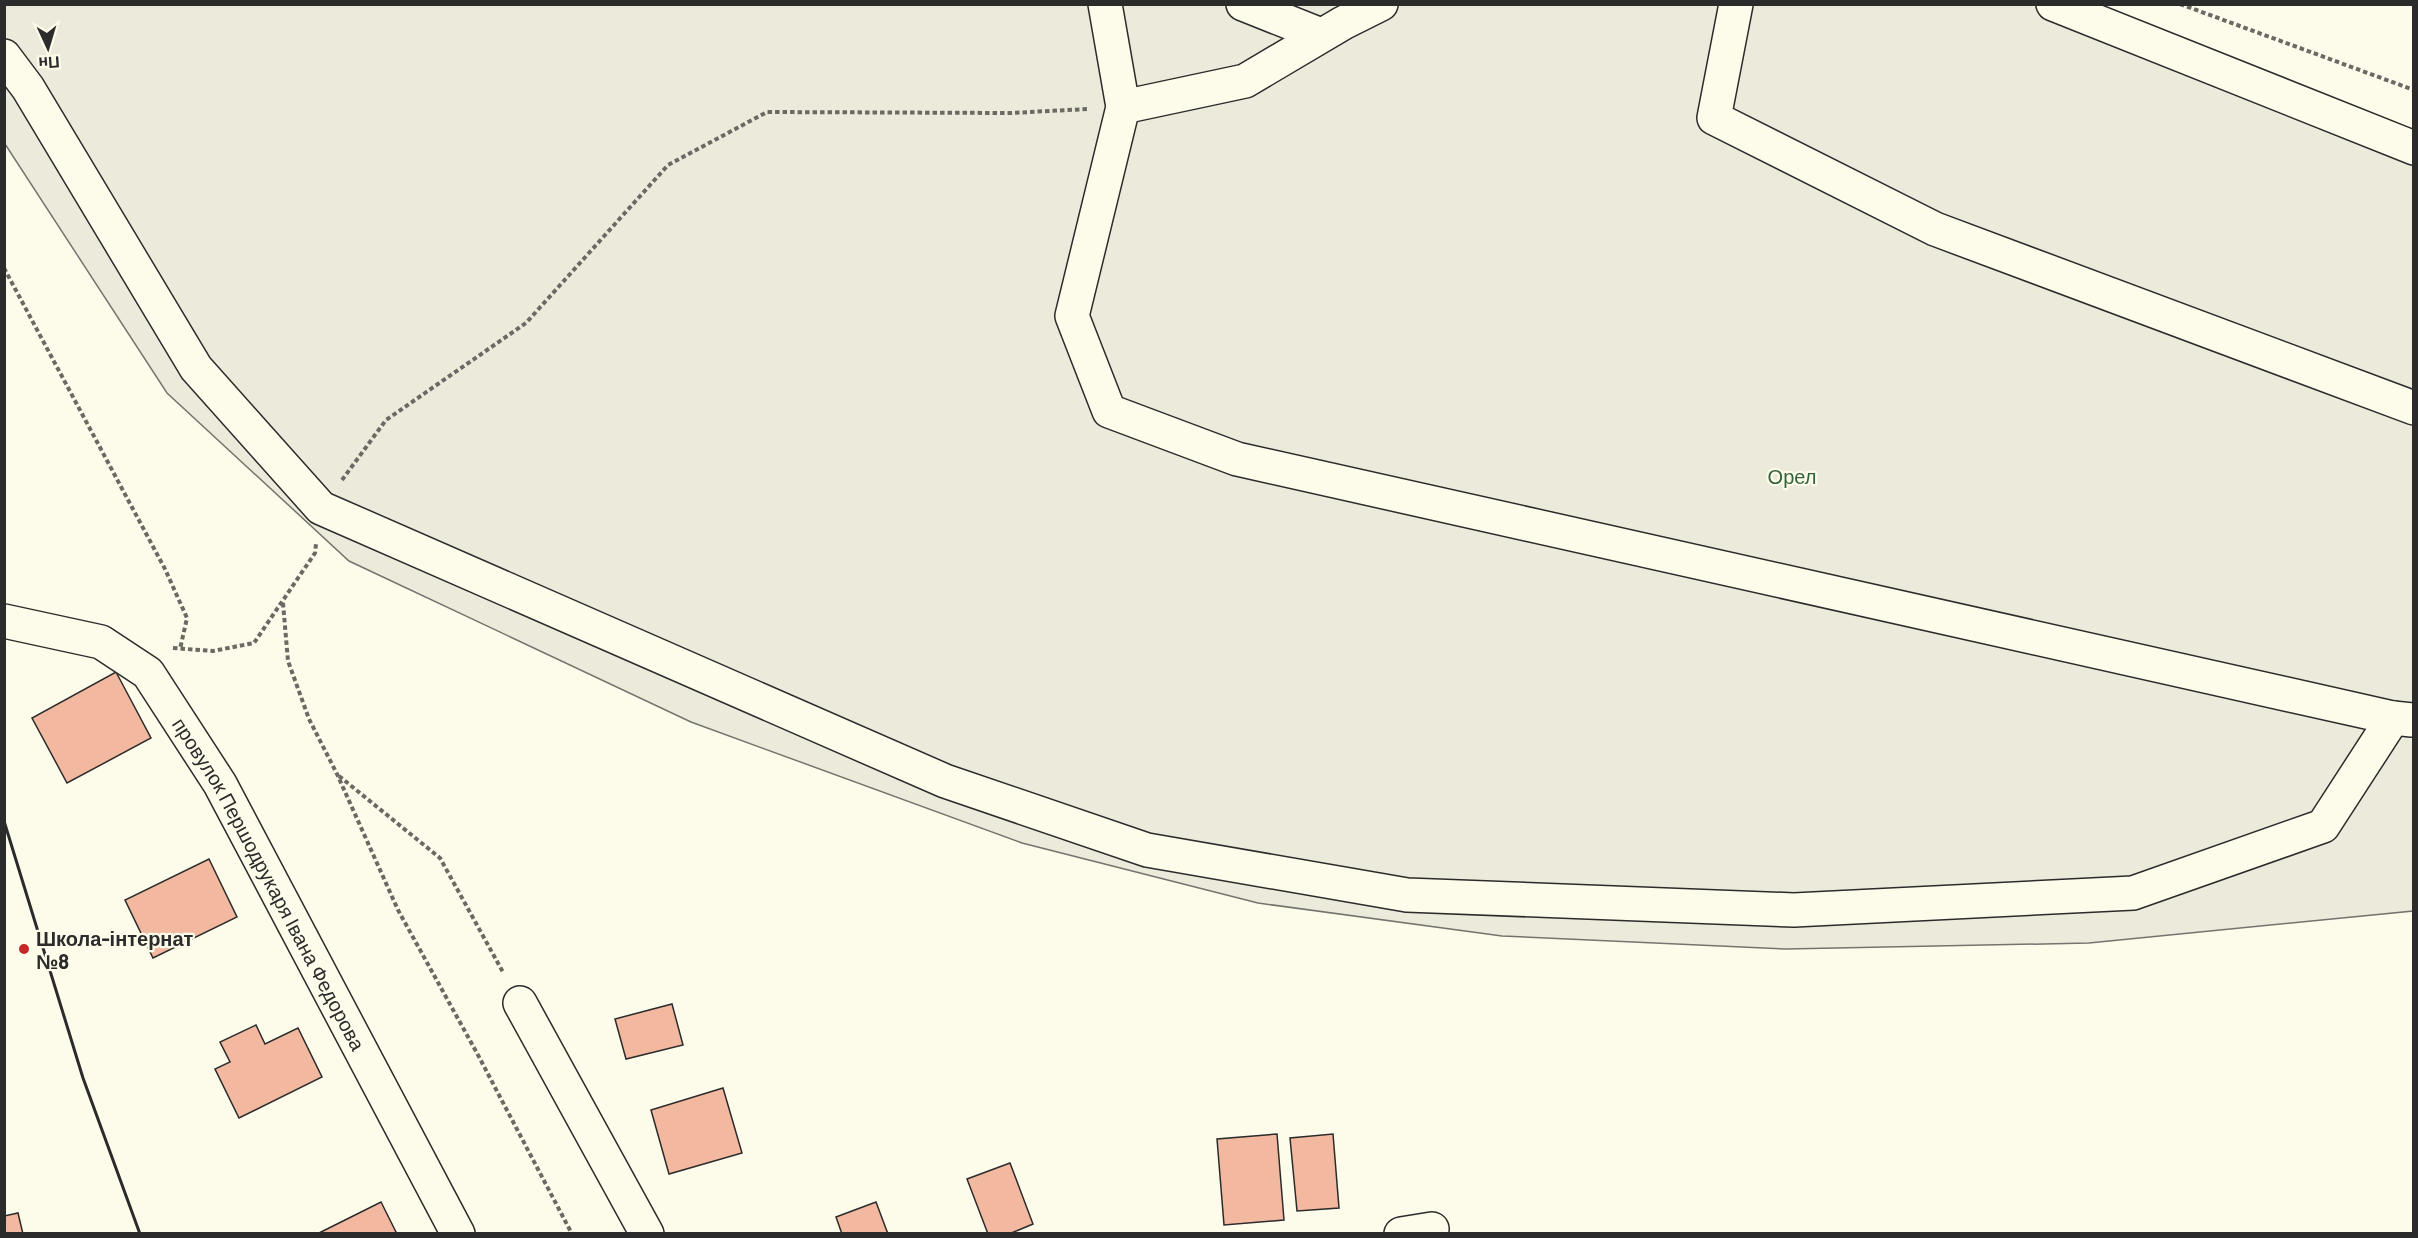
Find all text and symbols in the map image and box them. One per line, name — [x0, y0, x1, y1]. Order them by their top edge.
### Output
north arrow — [18, 18, 78, 78]
text: Пн — [38, 53, 60, 74]
park label: Орел — [1768, 464, 1816, 488]
street label: провулок Першодрукаря Івана Федорова — [168, 713, 371, 1055]
place label: Школа-інтернат №8 — [36, 926, 194, 973]
marker: Школа-інтернат №8 — [17, 942, 31, 956]

